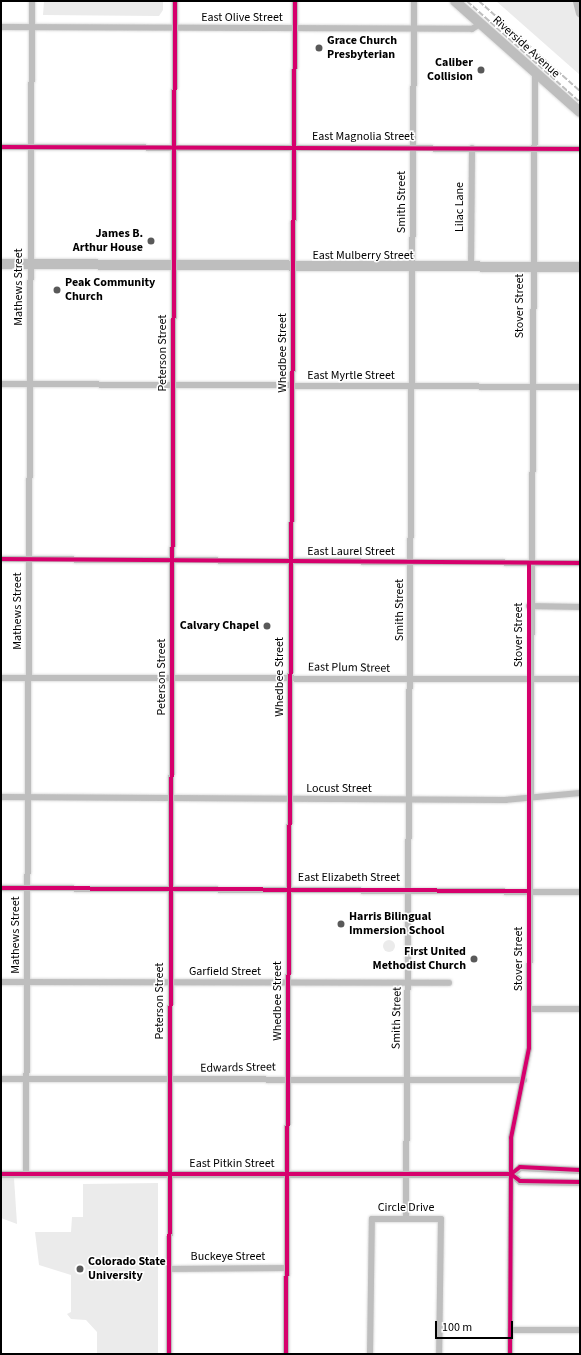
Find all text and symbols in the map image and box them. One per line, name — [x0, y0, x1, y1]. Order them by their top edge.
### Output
street label: East Olive Street — [201, 11, 283, 25]
street label: Riverside Avenue — [489, 13, 563, 81]
place label: Grace Church Presbyterian — [327, 34, 397, 62]
marker: Grace Church Presbyterian — [314, 43, 324, 53]
place label: Caliber Collision — [427, 56, 473, 84]
marker: Caliber Collision — [476, 65, 486, 75]
street label: East Magnolia Street — [312, 130, 414, 144]
street label: Smith Street — [395, 171, 409, 233]
street label: Lilac Lane — [453, 182, 467, 232]
place label: James B. Arthur House — [73, 227, 143, 255]
marker: James B. Arthur House — [146, 236, 156, 246]
street label: Mathews Street — [12, 248, 26, 326]
street label: East Mulberry Street — [312, 249, 414, 263]
street label: Stover Street — [513, 274, 527, 338]
place label: Peak Community Church — [65, 276, 155, 304]
marker: Peak Community Church — [52, 285, 62, 295]
street label: Whedbee Street — [276, 313, 290, 393]
street label: Peterson Street — [156, 315, 170, 391]
street label: East Myrtle Street — [307, 369, 395, 383]
street label: East Laurel Street — [307, 545, 395, 559]
street label: Mathews Street — [11, 572, 25, 650]
street label: Smith Street — [393, 579, 407, 641]
street label: Stover Street — [512, 603, 526, 667]
place label: Calvary Chapel — [180, 619, 259, 633]
marker: Calvary Chapel — [262, 621, 272, 631]
street label: Whedbee Street — [273, 637, 287, 717]
street label: Peterson Street — [155, 639, 169, 715]
street label: East Plum Street — [308, 660, 390, 676]
street label: Locust Street — [306, 782, 372, 796]
street label: East Elizabeth Street — [298, 871, 400, 885]
street label: Mathews Street — [9, 896, 23, 974]
place label: Harris Bilingual Immersion School — [349, 910, 445, 938]
marker: Harris Bilingual Immersion School — [336, 919, 346, 929]
street label: Stover Street — [512, 927, 526, 991]
place label: First United Methodist Church — [373, 945, 466, 973]
marker: First United Methodist Church — [469, 954, 479, 964]
street label: Whedbee Street — [271, 961, 285, 1041]
street label: Peterson Street — [153, 963, 167, 1039]
street label: Garfield Street — [189, 965, 261, 979]
street label: Smith Street — [389, 987, 405, 1049]
street label: Edwards Street — [200, 1060, 276, 1076]
street label: East Pitkin Street — [189, 1157, 275, 1171]
street label: Circle Drive — [378, 1201, 434, 1215]
street label: Buckeye Street — [191, 1250, 265, 1264]
place label: Colorado State University — [88, 1255, 166, 1283]
marker: Colorado State University — [75, 1264, 85, 1274]
scale bar — [437, 1313, 515, 1339]
text: 100 m — [442, 1319, 472, 1336]

